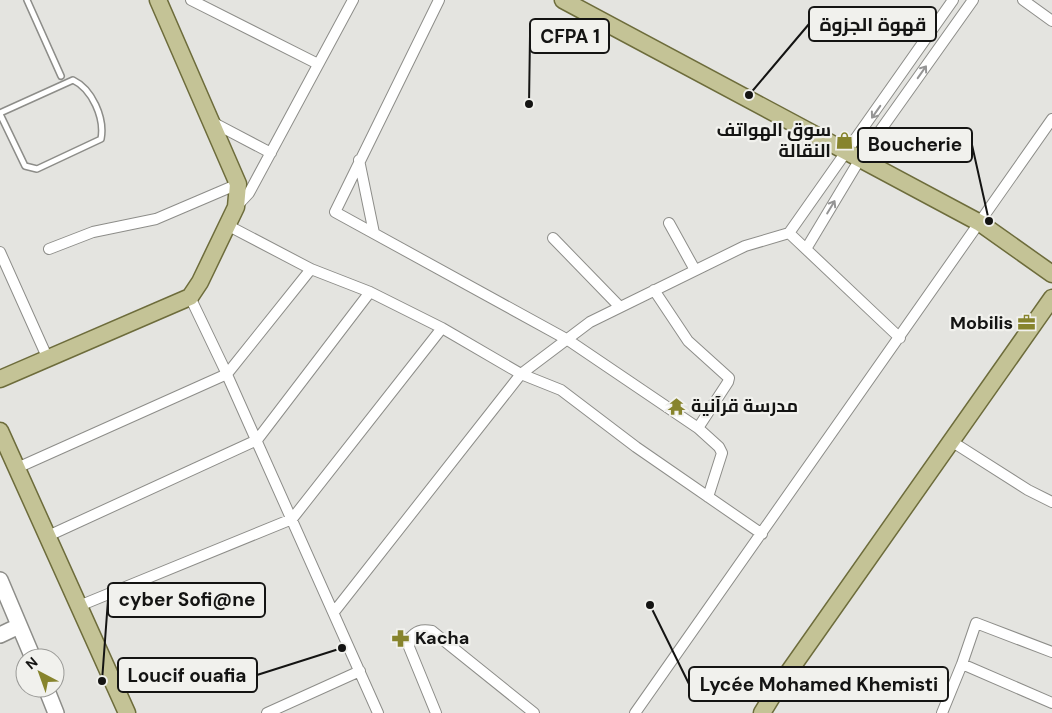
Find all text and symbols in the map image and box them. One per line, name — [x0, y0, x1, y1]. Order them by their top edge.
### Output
callout: قهوة الجزوة — [809, 7, 936, 41]
text: قهوة الجزوة — [820, 12, 926, 37]
callout: CFPA 1 — [530, 19, 609, 53]
text: CFPA 1 — [540, 24, 600, 49]
one-way arrow — [916, 66, 927, 79]
one-way arrow — [871, 105, 881, 119]
place label: سوق الهواتف النقالة — [716, 118, 831, 163]
callout: Boucherie — [858, 128, 972, 162]
shop icon: سوق الهواتف النقالة — [835, 130, 855, 150]
text: Boucherie — [868, 132, 962, 157]
one-way arrow — [826, 201, 836, 215]
place label: Mobilis — [950, 311, 1013, 335]
office icon: Mobilis — [1017, 313, 1037, 333]
place label: مدرسة قرآنية — [691, 394, 798, 418]
temple icon: مدرسة قرآنية — [667, 396, 687, 416]
callout: cyber Sofi@ne — [108, 583, 265, 617]
text: cyber Sofi@ne — [119, 587, 255, 612]
place label: Kacha — [415, 626, 469, 650]
pharmacy icon: Kacha — [391, 628, 411, 648]
north arrow — [15, 648, 65, 698]
text: N — [22, 653, 41, 673]
callout: Loucif ouafia — [118, 658, 257, 692]
text: Loucif ouafia — [128, 663, 246, 688]
callout: Lycée Mohamed Khemisti — [689, 667, 948, 701]
text: Lycée Mohamed Khemisti — [700, 672, 938, 697]

